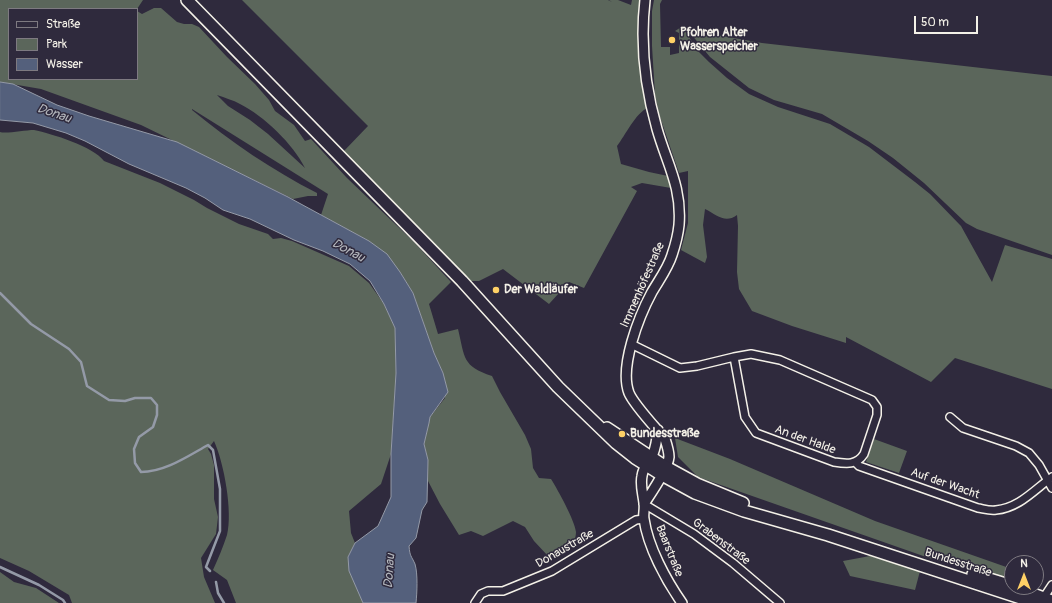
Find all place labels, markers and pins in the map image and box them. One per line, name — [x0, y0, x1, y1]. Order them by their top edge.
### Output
place label: Pfohren Alter Wasserspeicher — [680, 26, 758, 54]
marker: Pfohren Alter Wasserspeicher — [667, 35, 677, 45]
place label: Der Waldläufer — [504, 283, 578, 297]
marker: Der Waldläufer — [491, 285, 501, 295]
place label: Bundesstraße — [630, 427, 699, 441]
marker: Bundesstraße — [617, 429, 627, 439]

